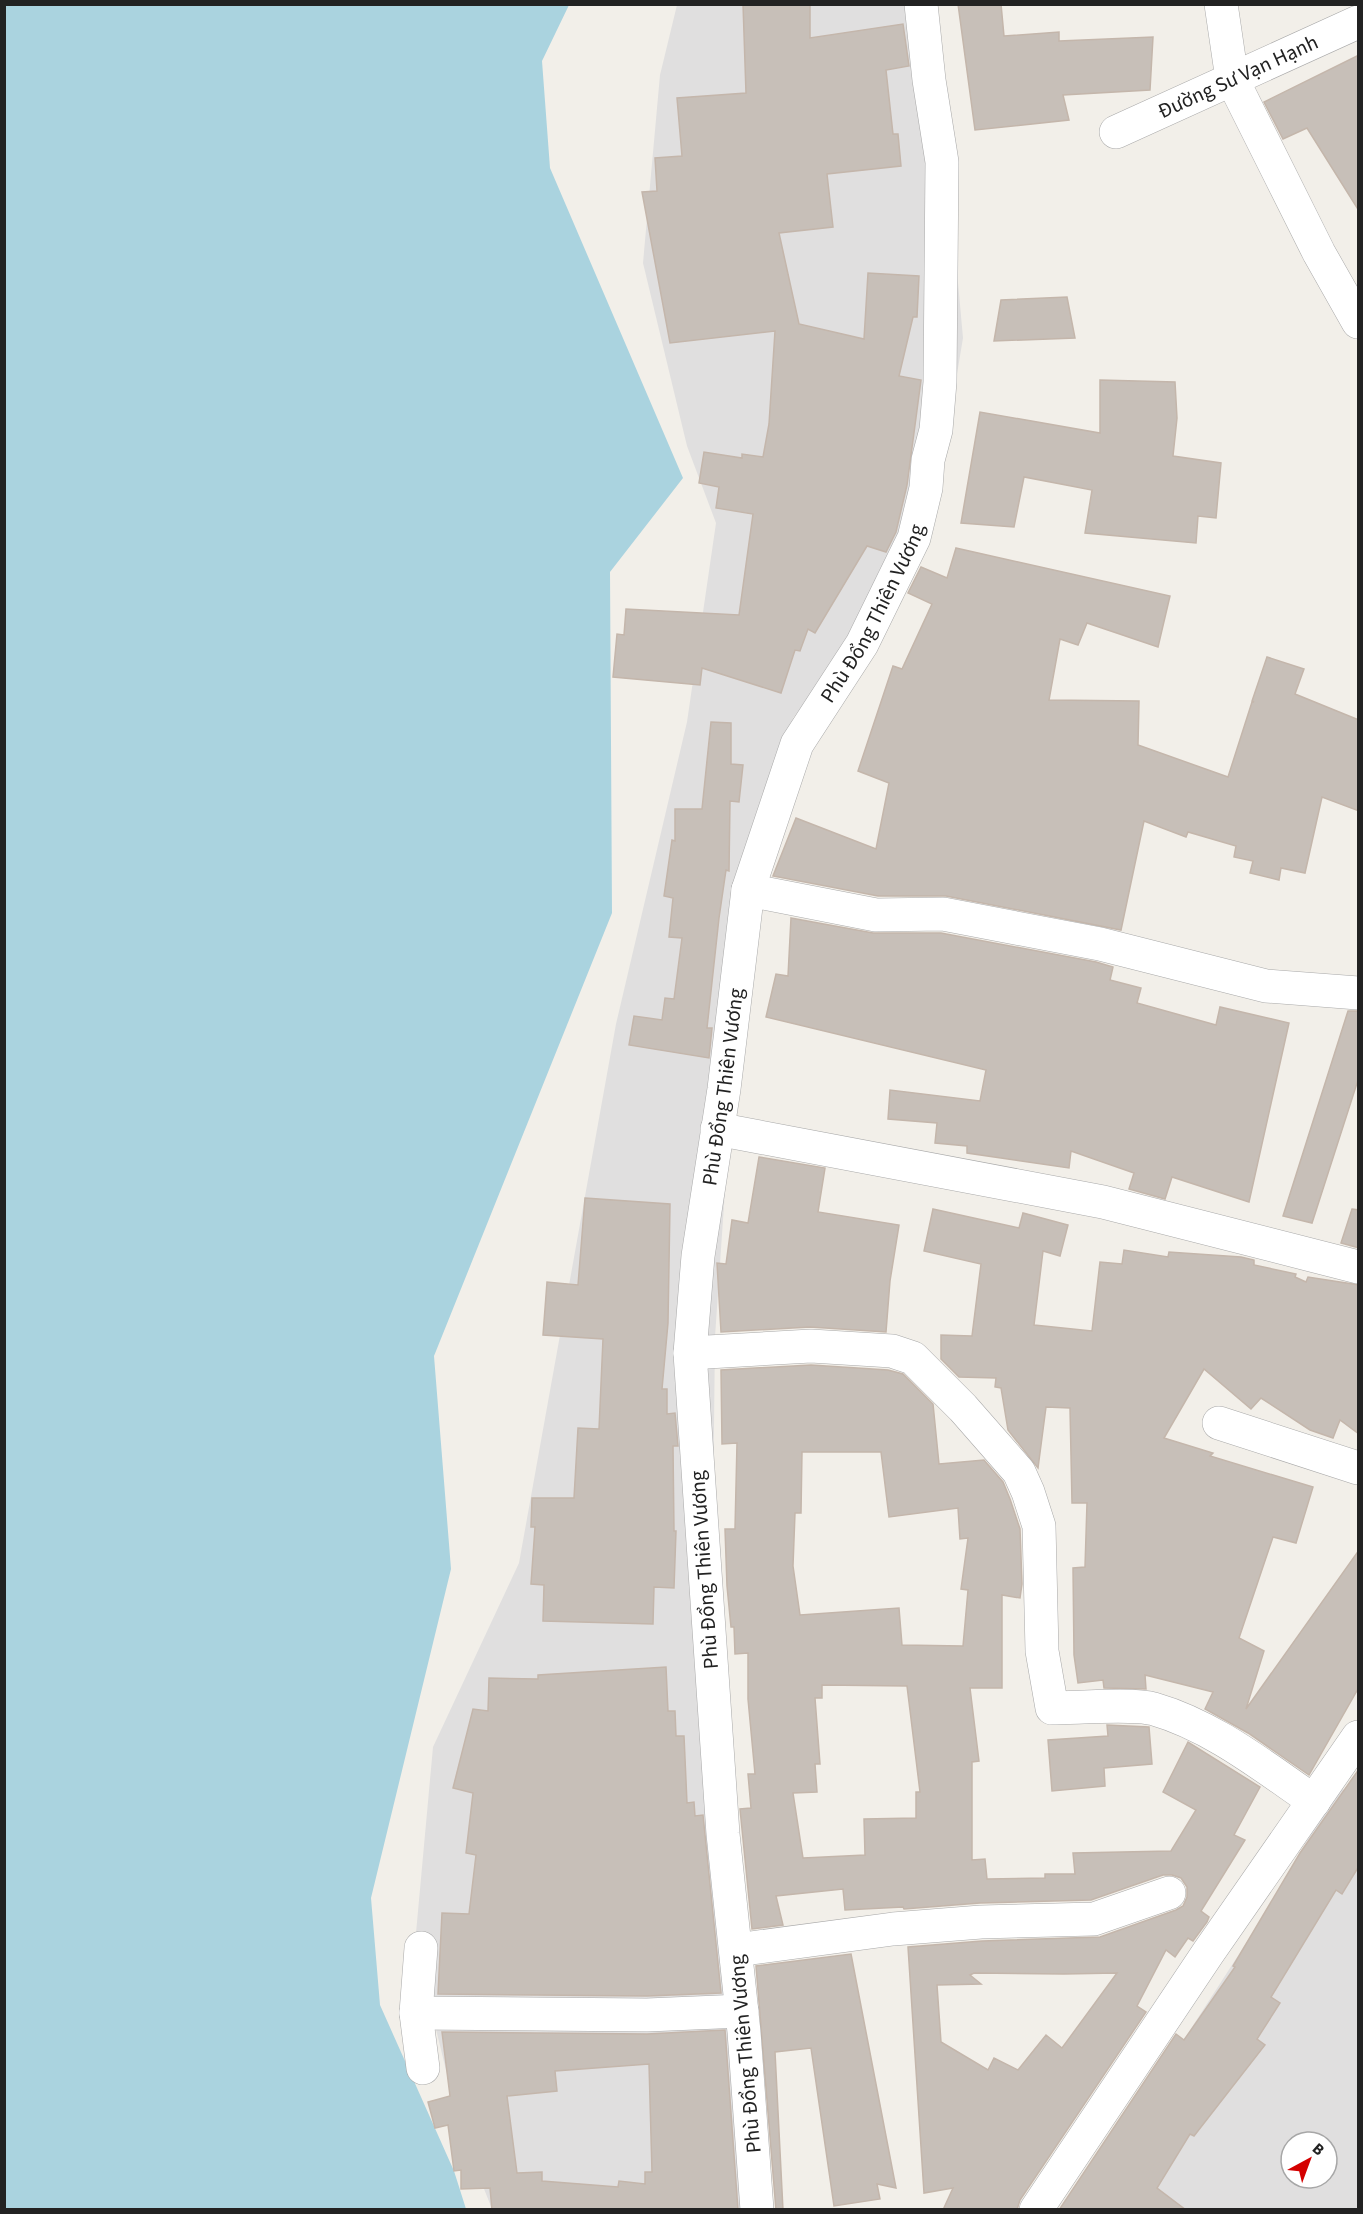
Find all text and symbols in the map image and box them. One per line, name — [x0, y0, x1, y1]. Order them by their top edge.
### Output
street label: Đường Sư Vạn Hạnh — [1153, 27, 1323, 126]
street label: Phù Đổng Thiên Vương — [813, 521, 932, 709]
street label: Phù Đổng Thiên Vương — [694, 986, 751, 1188]
street label: Phù Đổng Thiên Vương — [682, 1469, 726, 1670]
street label: Phù Đổng Thiên Vương — [721, 1953, 769, 2154]
north arrow — [1279, 2130, 1339, 2190]
text: B — [1307, 2138, 1329, 2161]

